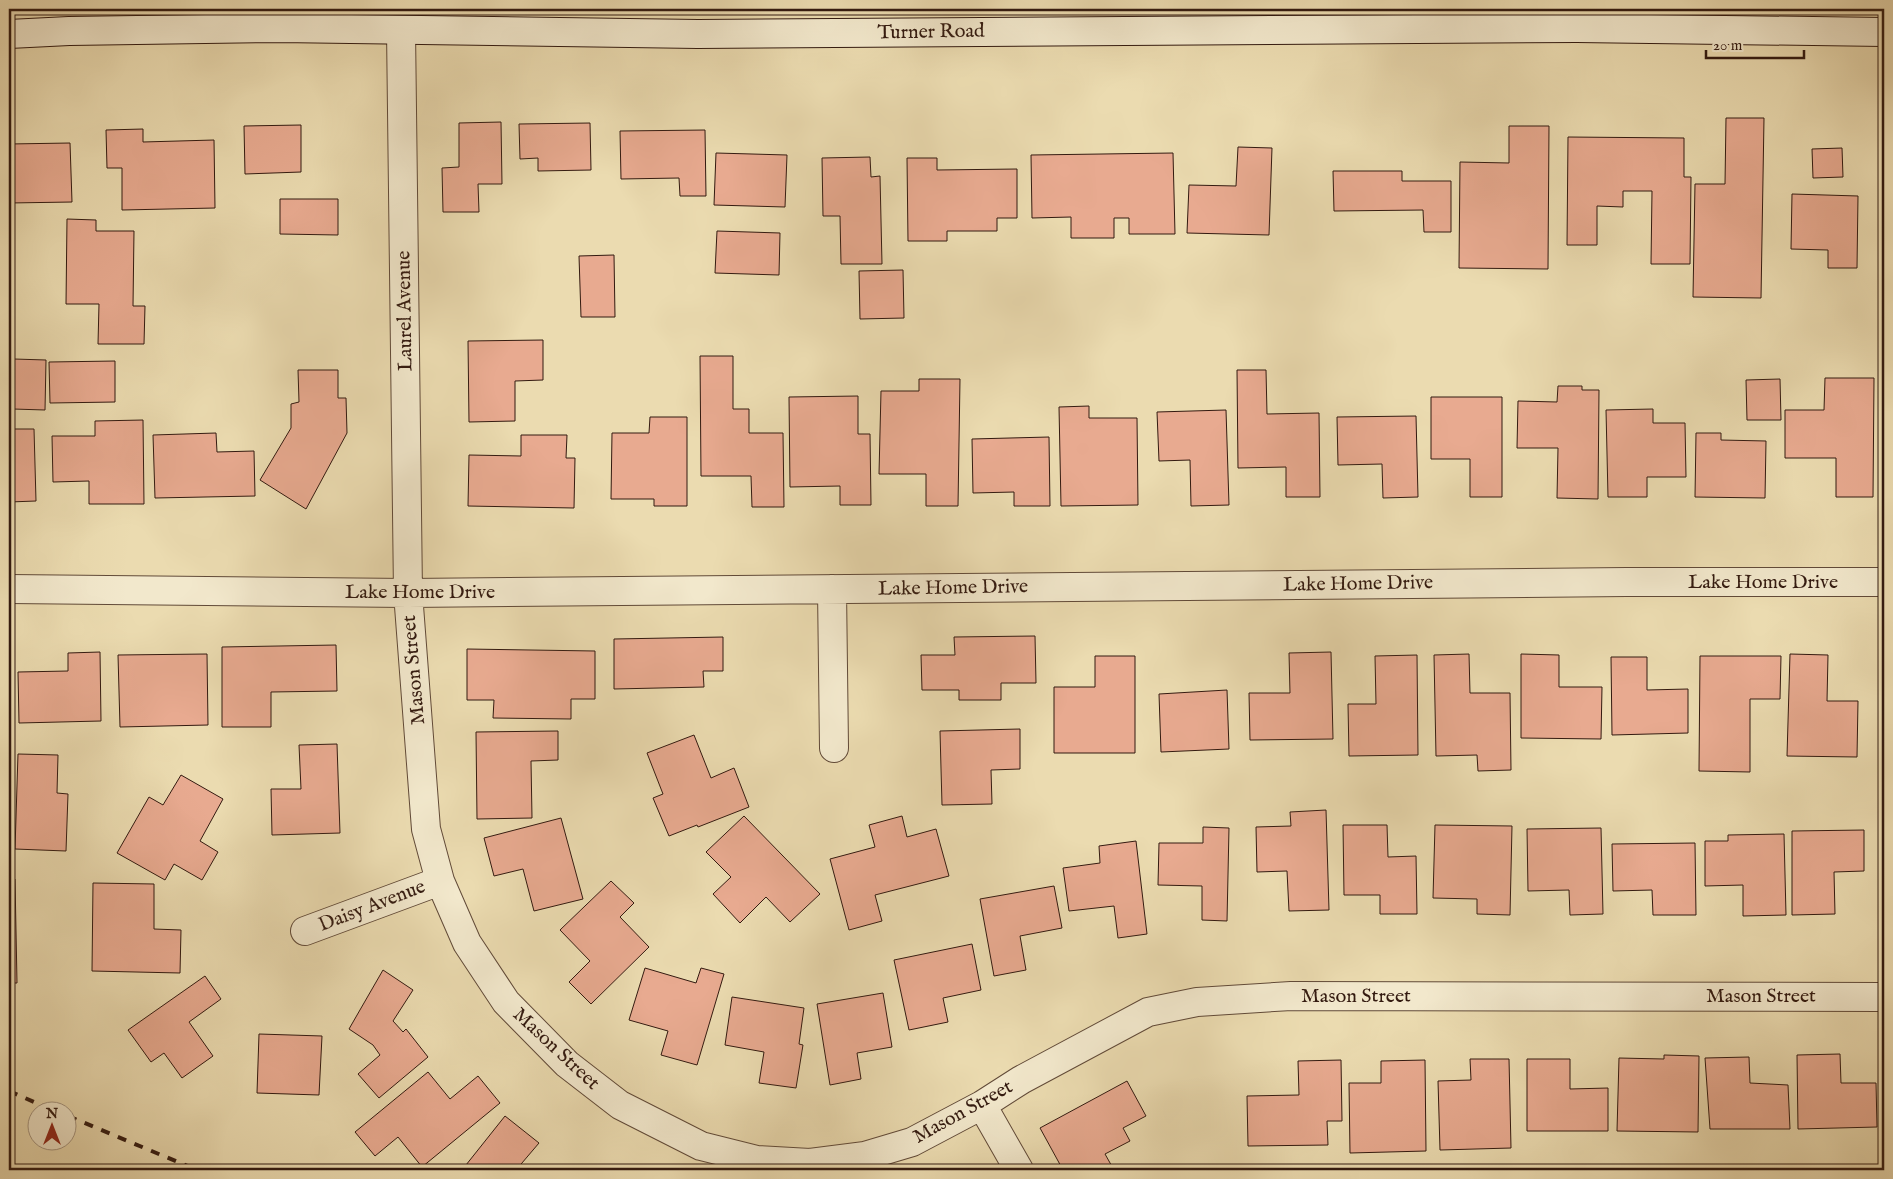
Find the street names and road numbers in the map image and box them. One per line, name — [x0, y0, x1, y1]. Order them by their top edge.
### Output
street label: Turner Road — [877, 19, 985, 45]
street label: Laurel Avenue — [391, 250, 419, 372]
street label: Lake Home Drive — [1283, 570, 1433, 598]
street label: Lake Home Drive — [1688, 570, 1838, 595]
street label: Lake Home Drive — [878, 574, 1028, 602]
street label: Lake Home Drive — [345, 580, 495, 605]
street label: Mason Street — [397, 614, 431, 726]
street label: Daisy Avenue — [315, 874, 429, 938]
street label: Mason Street — [1301, 984, 1411, 1009]
street label: Mason Street — [1706, 984, 1816, 1009]
street label: Mason Street — [507, 1002, 605, 1096]
street label: Mason Street — [909, 1074, 1017, 1150]

